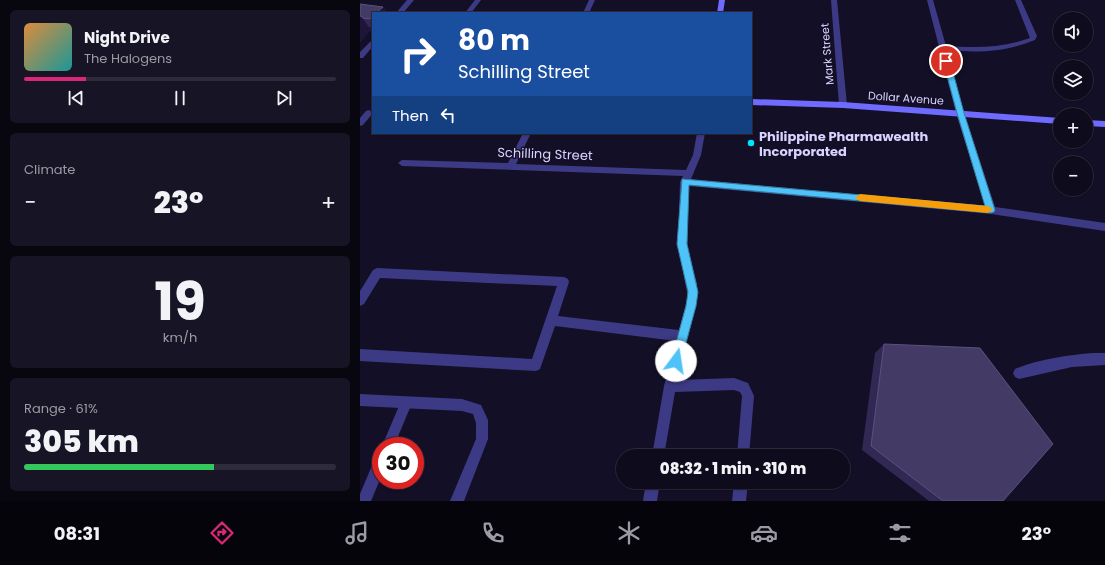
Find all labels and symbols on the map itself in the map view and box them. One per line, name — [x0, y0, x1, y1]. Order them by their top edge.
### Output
street label: Mark Street — [816, 23, 838, 85]
pin — [929, 44, 963, 78]
street label: Dollar Avenue — [868, 87, 945, 109]
place label: Philippine Pharmawealth Incorporated — [759, 127, 928, 161]
marker: Philippine Pharmawealth Incorporated — [746, 138, 756, 148]
street label: Schilling Street — [497, 143, 593, 165]
position arrow — [655, 340, 697, 382]
speed limit sign: 30 — [372, 437, 424, 489]

